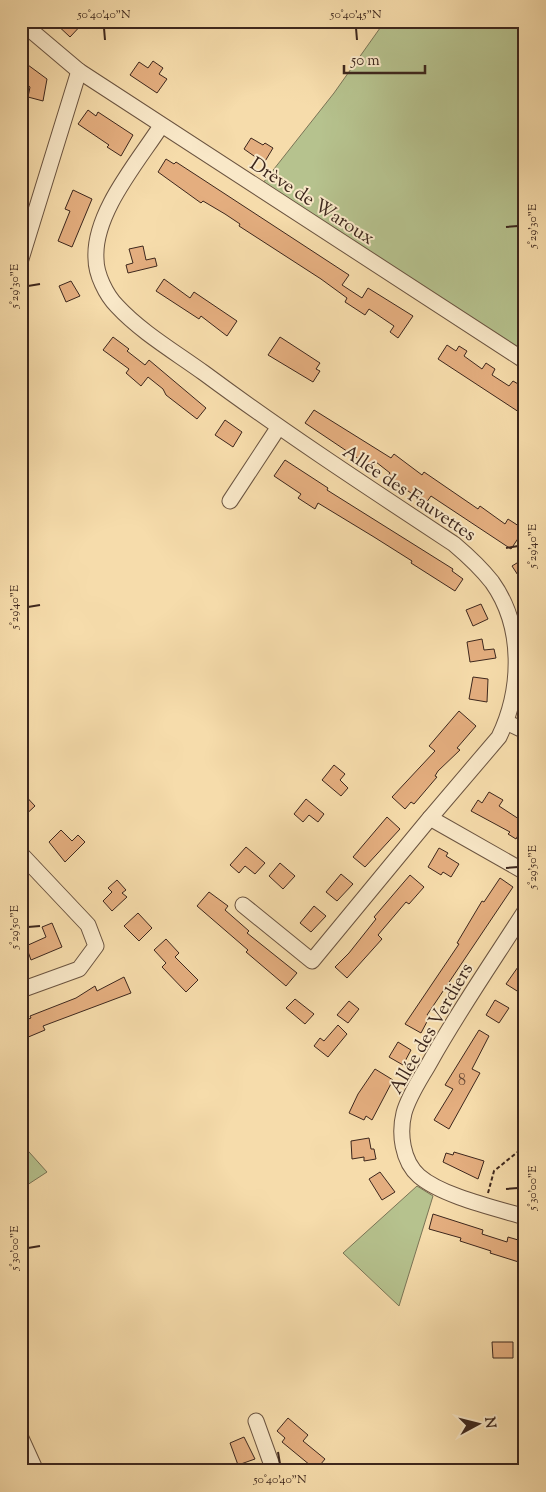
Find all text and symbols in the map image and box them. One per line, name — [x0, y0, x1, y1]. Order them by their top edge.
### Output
text: 50°40'40"N — [76, 6, 131, 24]
text: 50°40'45"N — [329, 6, 382, 24]
scale bar — [344, 42, 425, 74]
text: 50 m — [350, 51, 380, 72]
street label: Drève de Waroux — [244, 152, 379, 253]
text: 5°29'30"E — [524, 203, 542, 249]
text: 5°29'30"E — [6, 263, 24, 309]
street label: Allée des Fauvettes — [337, 439, 481, 549]
text: 5°29'40"E — [524, 523, 542, 569]
text: 5°29'40"E — [6, 584, 24, 630]
text: 5°29'50"E — [524, 844, 542, 890]
text: 5°29'50"E — [6, 904, 24, 950]
street label: Allée des Verdiers — [384, 959, 481, 1100]
house number: 8 — [458, 1070, 466, 1093]
text: 5°30'00"E — [524, 1165, 542, 1212]
text: 5°30'00"E — [6, 1225, 24, 1272]
north arrow — [454, 1400, 504, 1450]
text: N — [478, 1416, 500, 1429]
text: 50°40'40"N — [252, 1471, 307, 1489]

